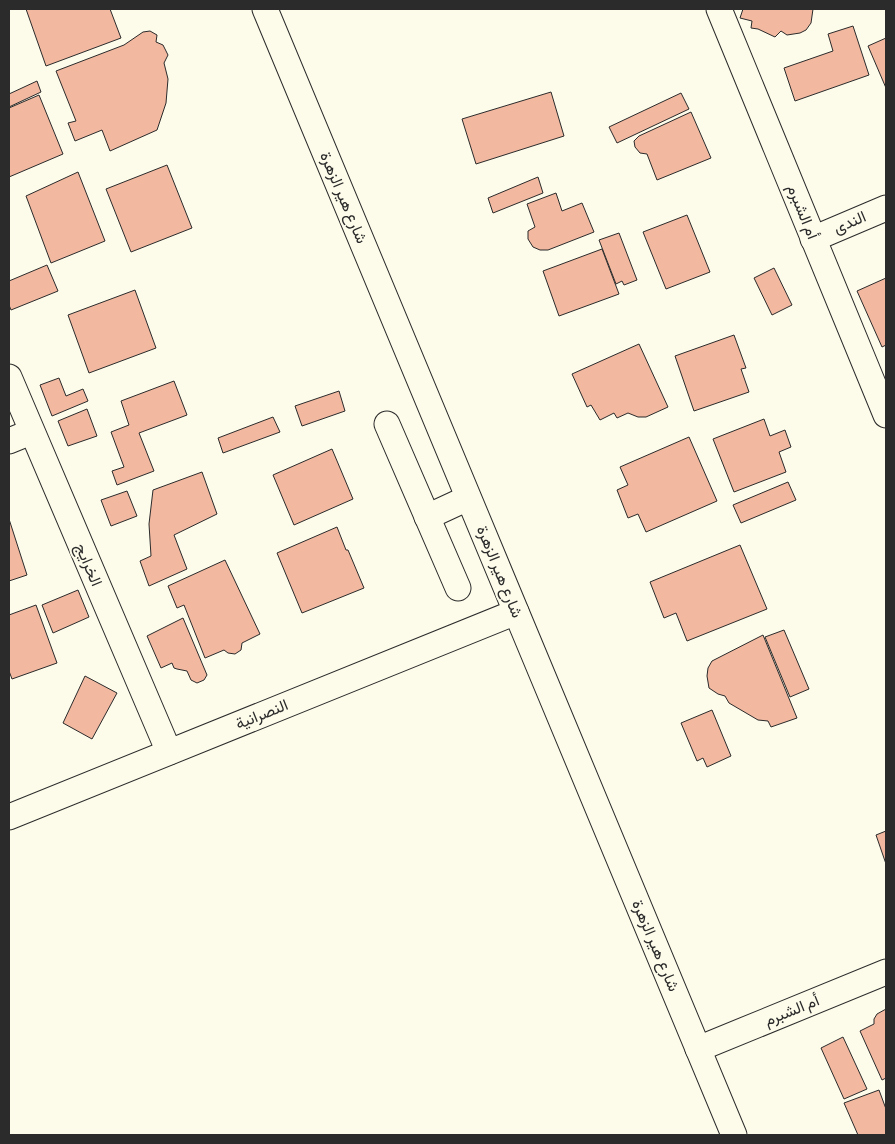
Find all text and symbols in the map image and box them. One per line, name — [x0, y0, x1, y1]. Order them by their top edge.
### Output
street label: شارع هير الزهرة — [314, 149, 371, 247]
street label: أم الشبرم — [782, 182, 822, 243]
street label: الندى — [831, 208, 869, 238]
street label: شارع هير الزهرة — [471, 523, 526, 621]
street label: الخرايج — [70, 541, 106, 590]
street label: النصرانية — [233, 696, 291, 734]
street label: شارع هير الزهرة — [626, 897, 683, 995]
street label: أم الشبرم — [762, 991, 823, 1031]

